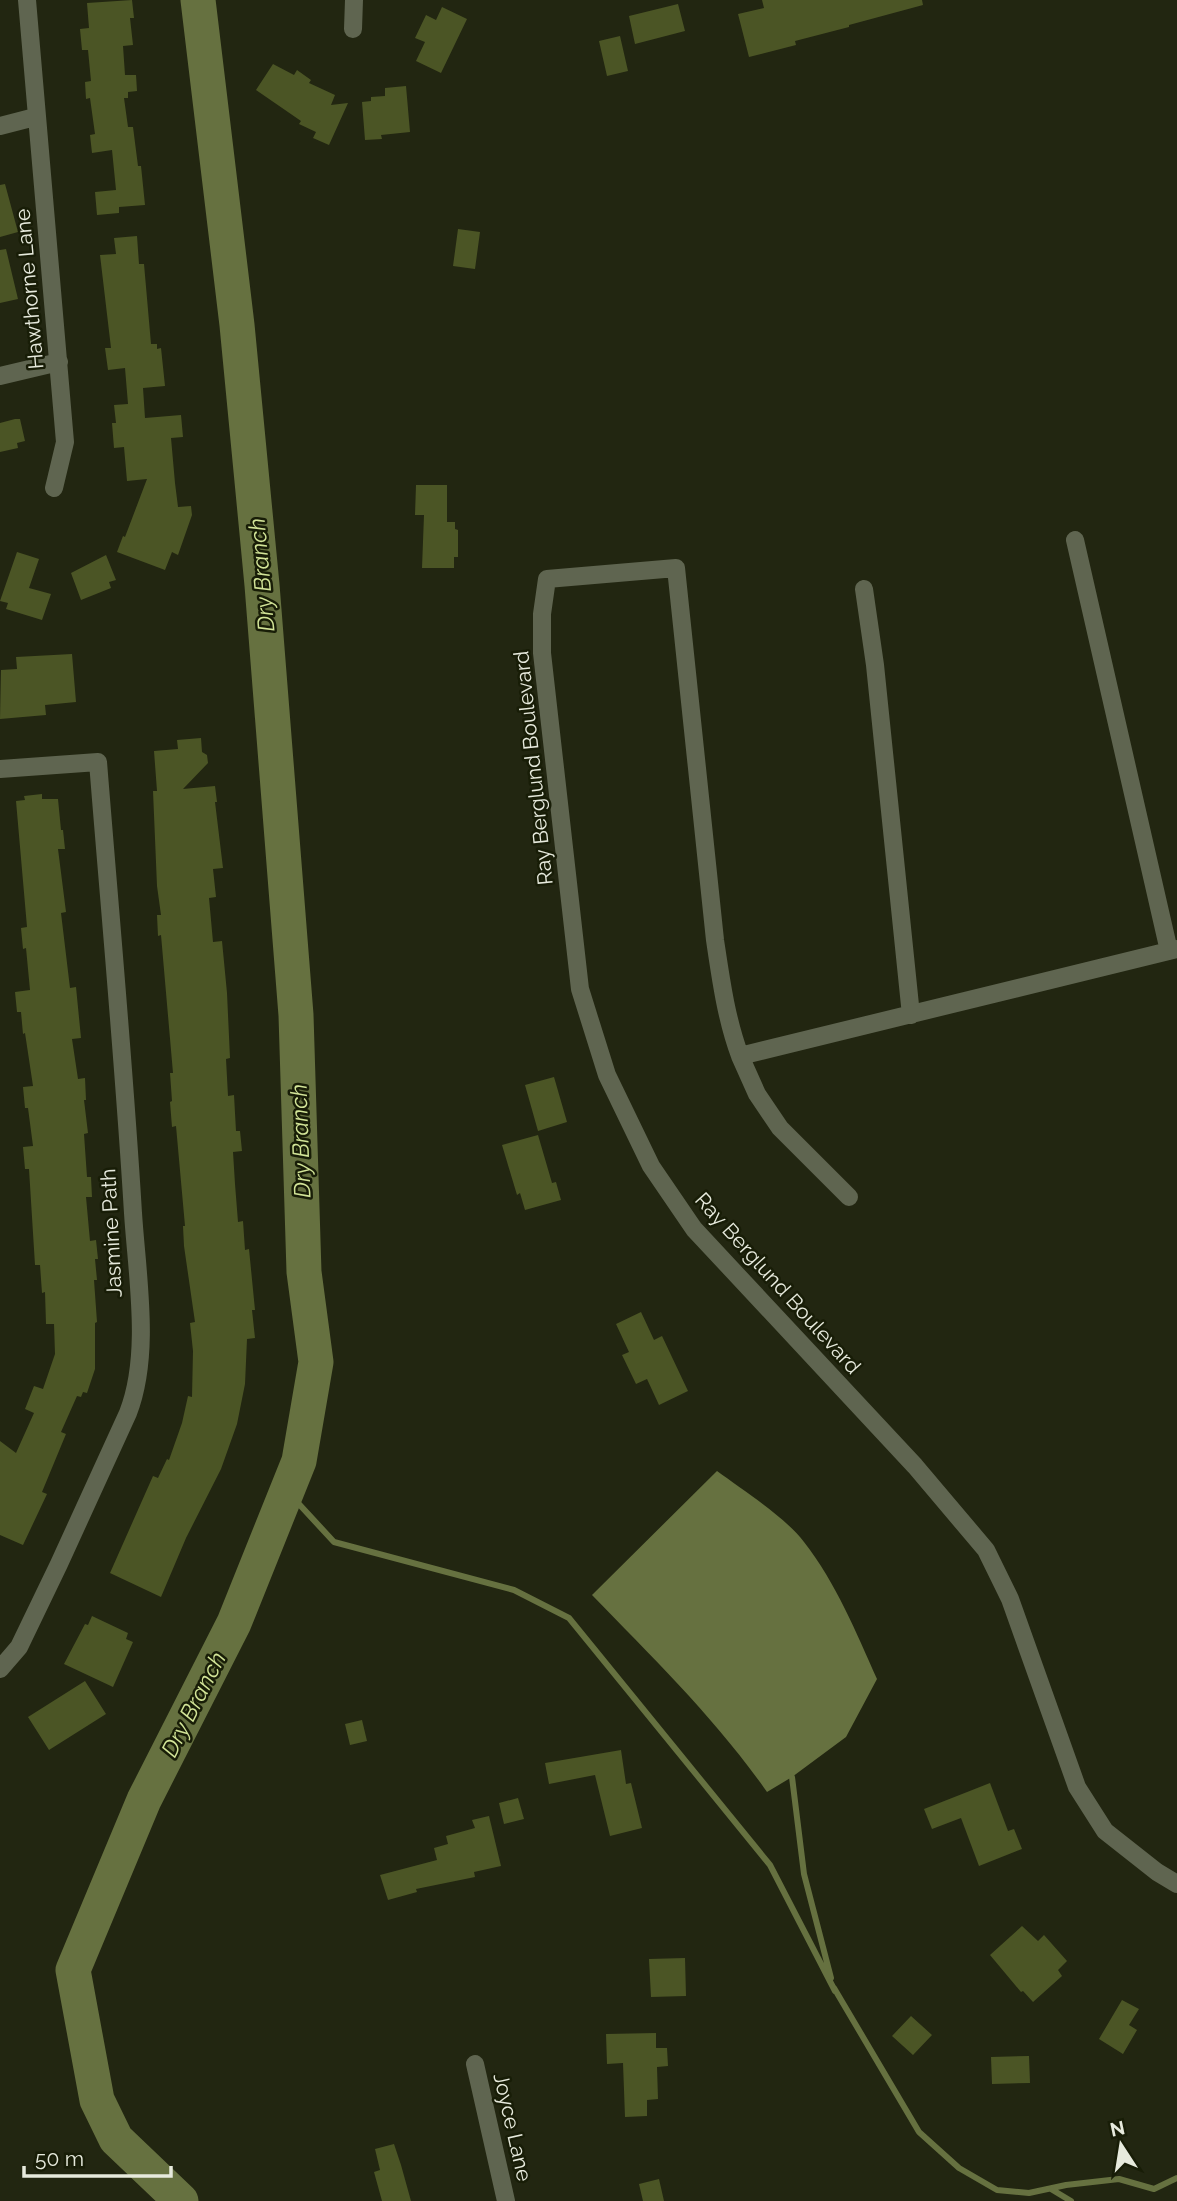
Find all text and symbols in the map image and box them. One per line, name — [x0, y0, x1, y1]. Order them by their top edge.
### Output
street label: Hawthorne Lane — [10, 208, 48, 370]
water label: Dry Branch — [243, 517, 279, 633]
street label: Ray Berglund Boulevard — [508, 650, 558, 886]
water label: Dry Branch — [285, 1084, 315, 1198]
street label: Jasmine Path — [95, 1168, 127, 1298]
street label: Ray Berglund Boulevard — [690, 1187, 866, 1379]
water label: Dry Branch — [155, 1647, 231, 1761]
street label: Joyce Lane — [488, 2070, 538, 2184]
north arrow — [1086, 2110, 1156, 2180]
text: N — [1108, 2116, 1127, 2141]
scale bar — [24, 2134, 172, 2178]
text: 50 m — [35, 2146, 84, 2171]

